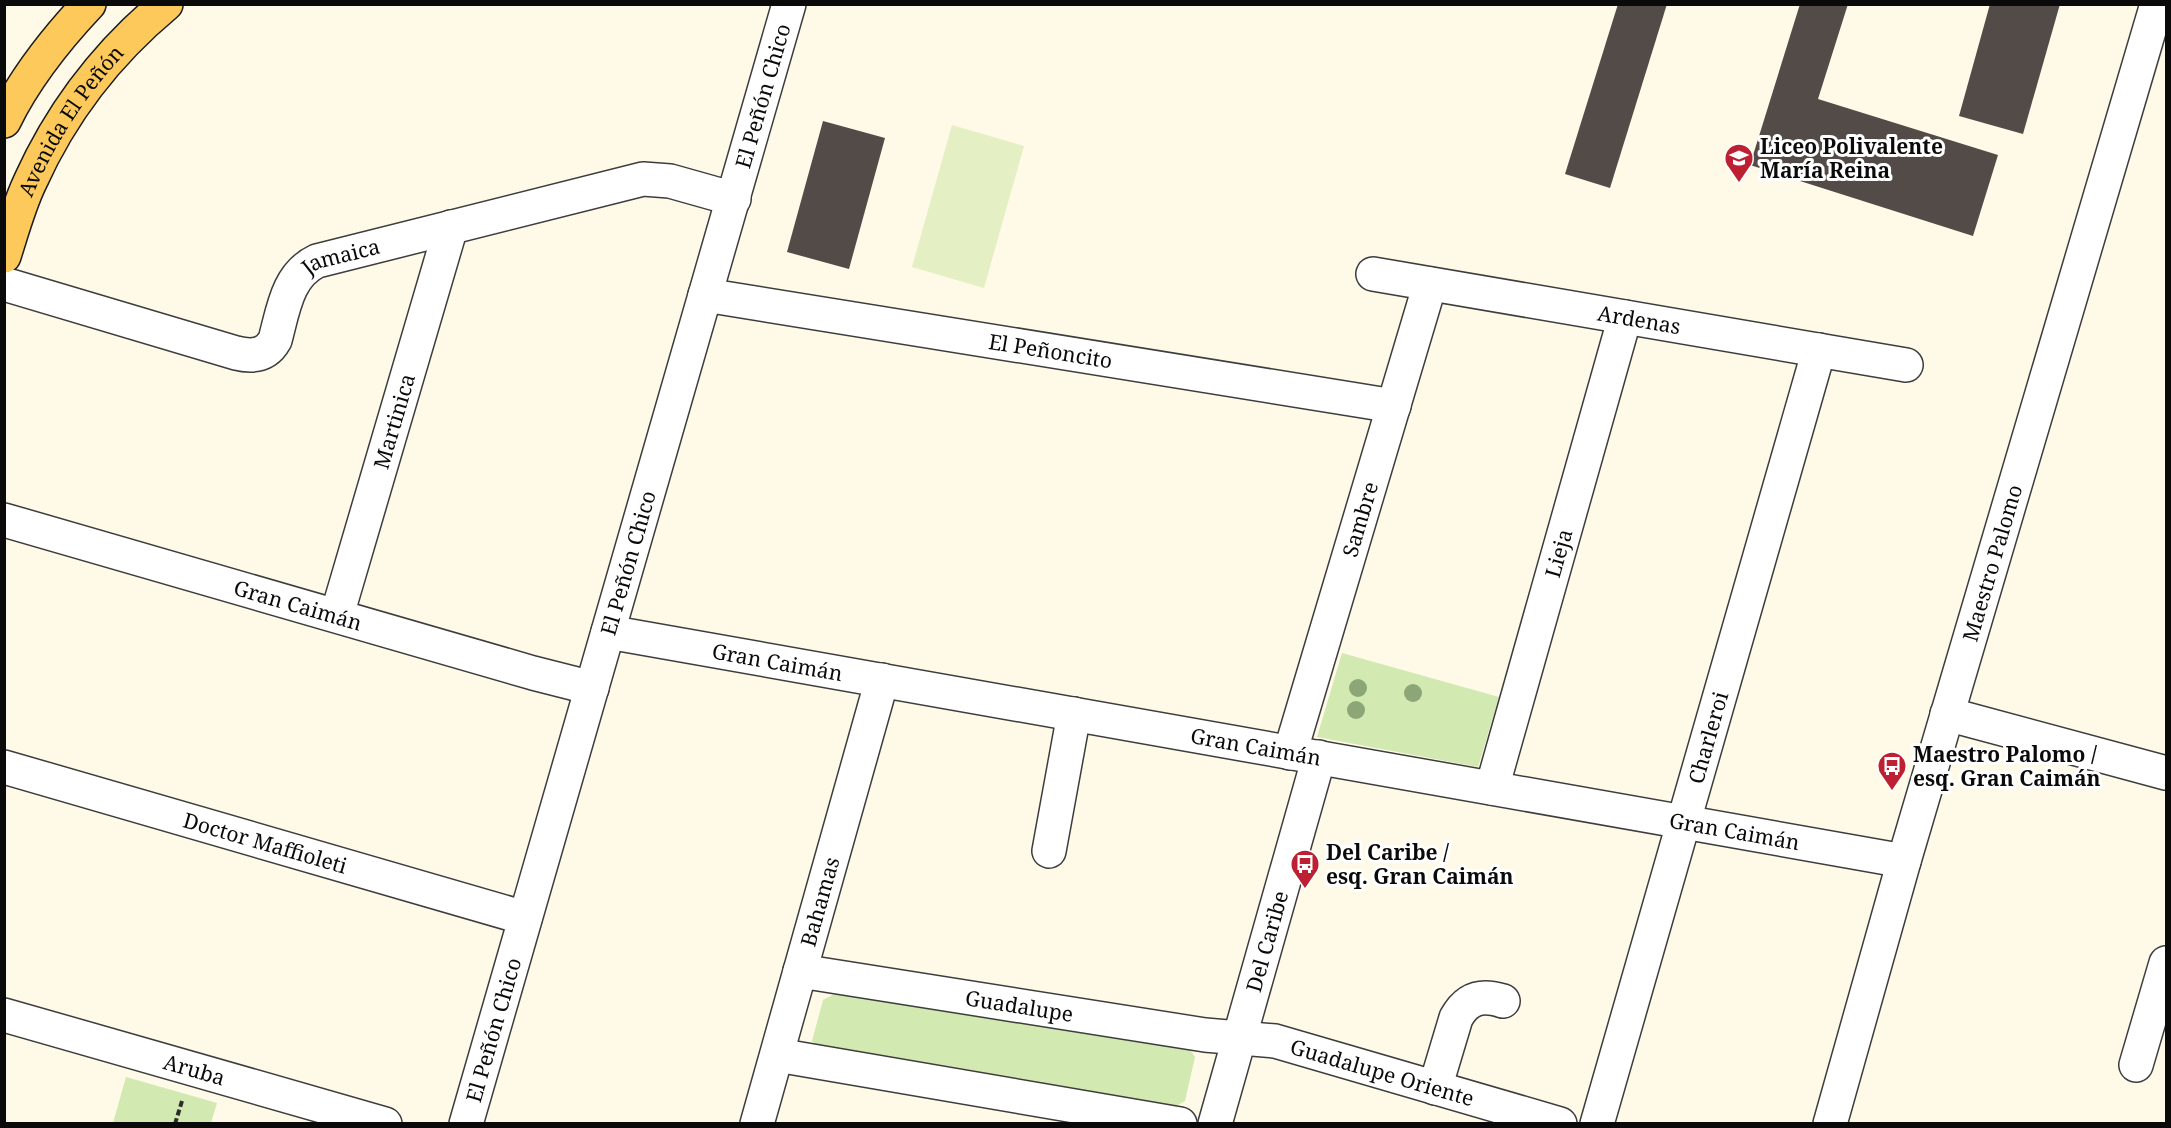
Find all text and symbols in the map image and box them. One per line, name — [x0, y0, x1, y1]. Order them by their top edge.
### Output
street label: El Peñón Chico — [728, 20, 797, 171]
street label: Avenida El Peñón — [11, 39, 129, 201]
place label: Liceo Polivalente María Reina — [1760, 132, 1943, 184]
school or university icon: Liceo Polivalente María Reina — [1723, 142, 1755, 184]
street label: Jamaica — [294, 232, 383, 281]
street label: Ardenas — [1596, 299, 1683, 340]
street label: El Peñoncito — [987, 327, 1114, 374]
street label: Martinica — [367, 370, 421, 472]
street label: Sambre — [1335, 478, 1384, 560]
street label: Maestro Palomo — [1956, 481, 2028, 645]
street label: El Peñón Chico — [594, 487, 662, 638]
street label: Lieja — [1538, 526, 1578, 581]
street label: Gran Caimán — [231, 573, 365, 637]
street label: Gran Caimán — [710, 637, 845, 687]
street label: Charleroi — [1681, 688, 1734, 787]
street label: Gran Caimán — [1189, 721, 1323, 772]
place label: Maestro Palomo / esq. Gran Caimán — [1913, 740, 2101, 792]
bus stop icon: Maestro Palomo / esq. Gran Caimán — [1876, 750, 1908, 792]
street label: Doctor Maffioleti — [180, 806, 351, 880]
street label: Gran Caimán — [1667, 806, 1802, 856]
place label: Del Caribe / esq. Gran Caimán — [1326, 838, 1514, 890]
bus stop icon: Del Caribe / esq. Gran Caimán — [1289, 848, 1321, 890]
street label: Bahamas — [794, 854, 846, 950]
street label: Del Caribe — [1239, 887, 1294, 995]
street label: El Peñón Chico — [459, 954, 527, 1105]
street label: Guadalupe — [963, 983, 1075, 1028]
street label: Guadalupe Oriente — [1287, 1032, 1477, 1112]
street label: Aruba — [160, 1047, 228, 1092]

